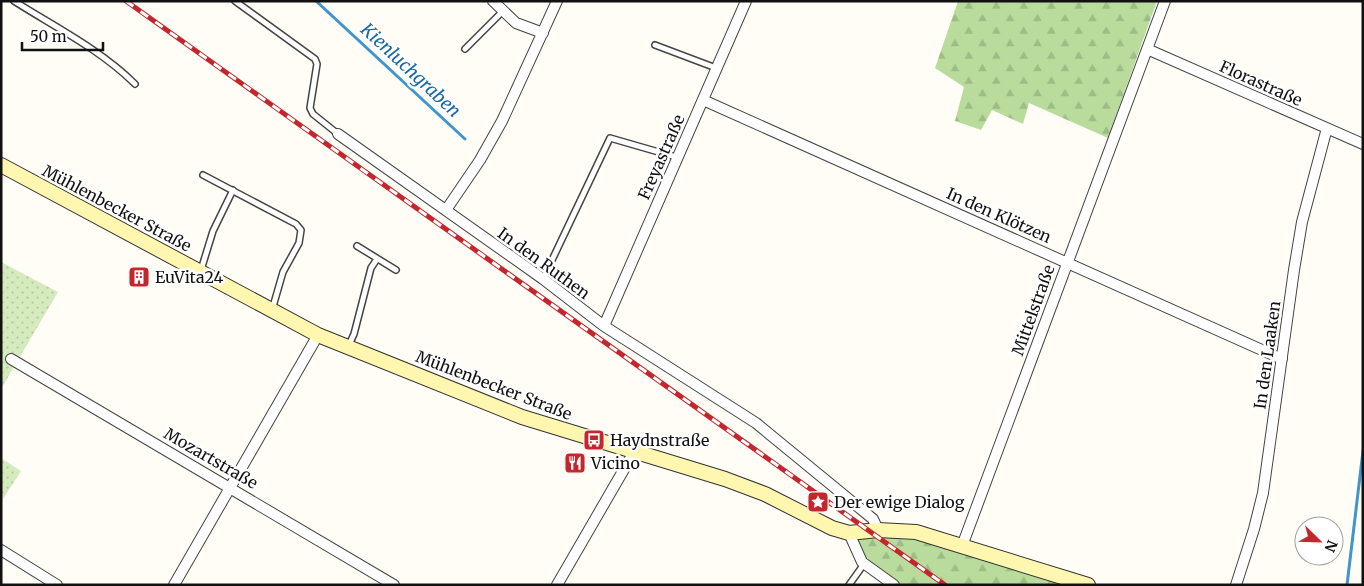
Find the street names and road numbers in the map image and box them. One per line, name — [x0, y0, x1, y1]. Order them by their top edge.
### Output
street label: Florastraße — [1217, 56, 1305, 110]
street label: Freyastraße — [633, 111, 689, 203]
street label: Mühlenbecker Straße — [39, 160, 195, 256]
street label: In den Klötzen — [944, 183, 1055, 247]
street label: In den Ruthen — [494, 223, 594, 303]
street label: Mittelstraße — [1007, 262, 1059, 358]
street label: In den Laaken — [1250, 299, 1285, 410]
street label: Mühlenbecker Straße — [413, 346, 575, 424]
street label: Mozartstraße — [161, 423, 261, 493]

